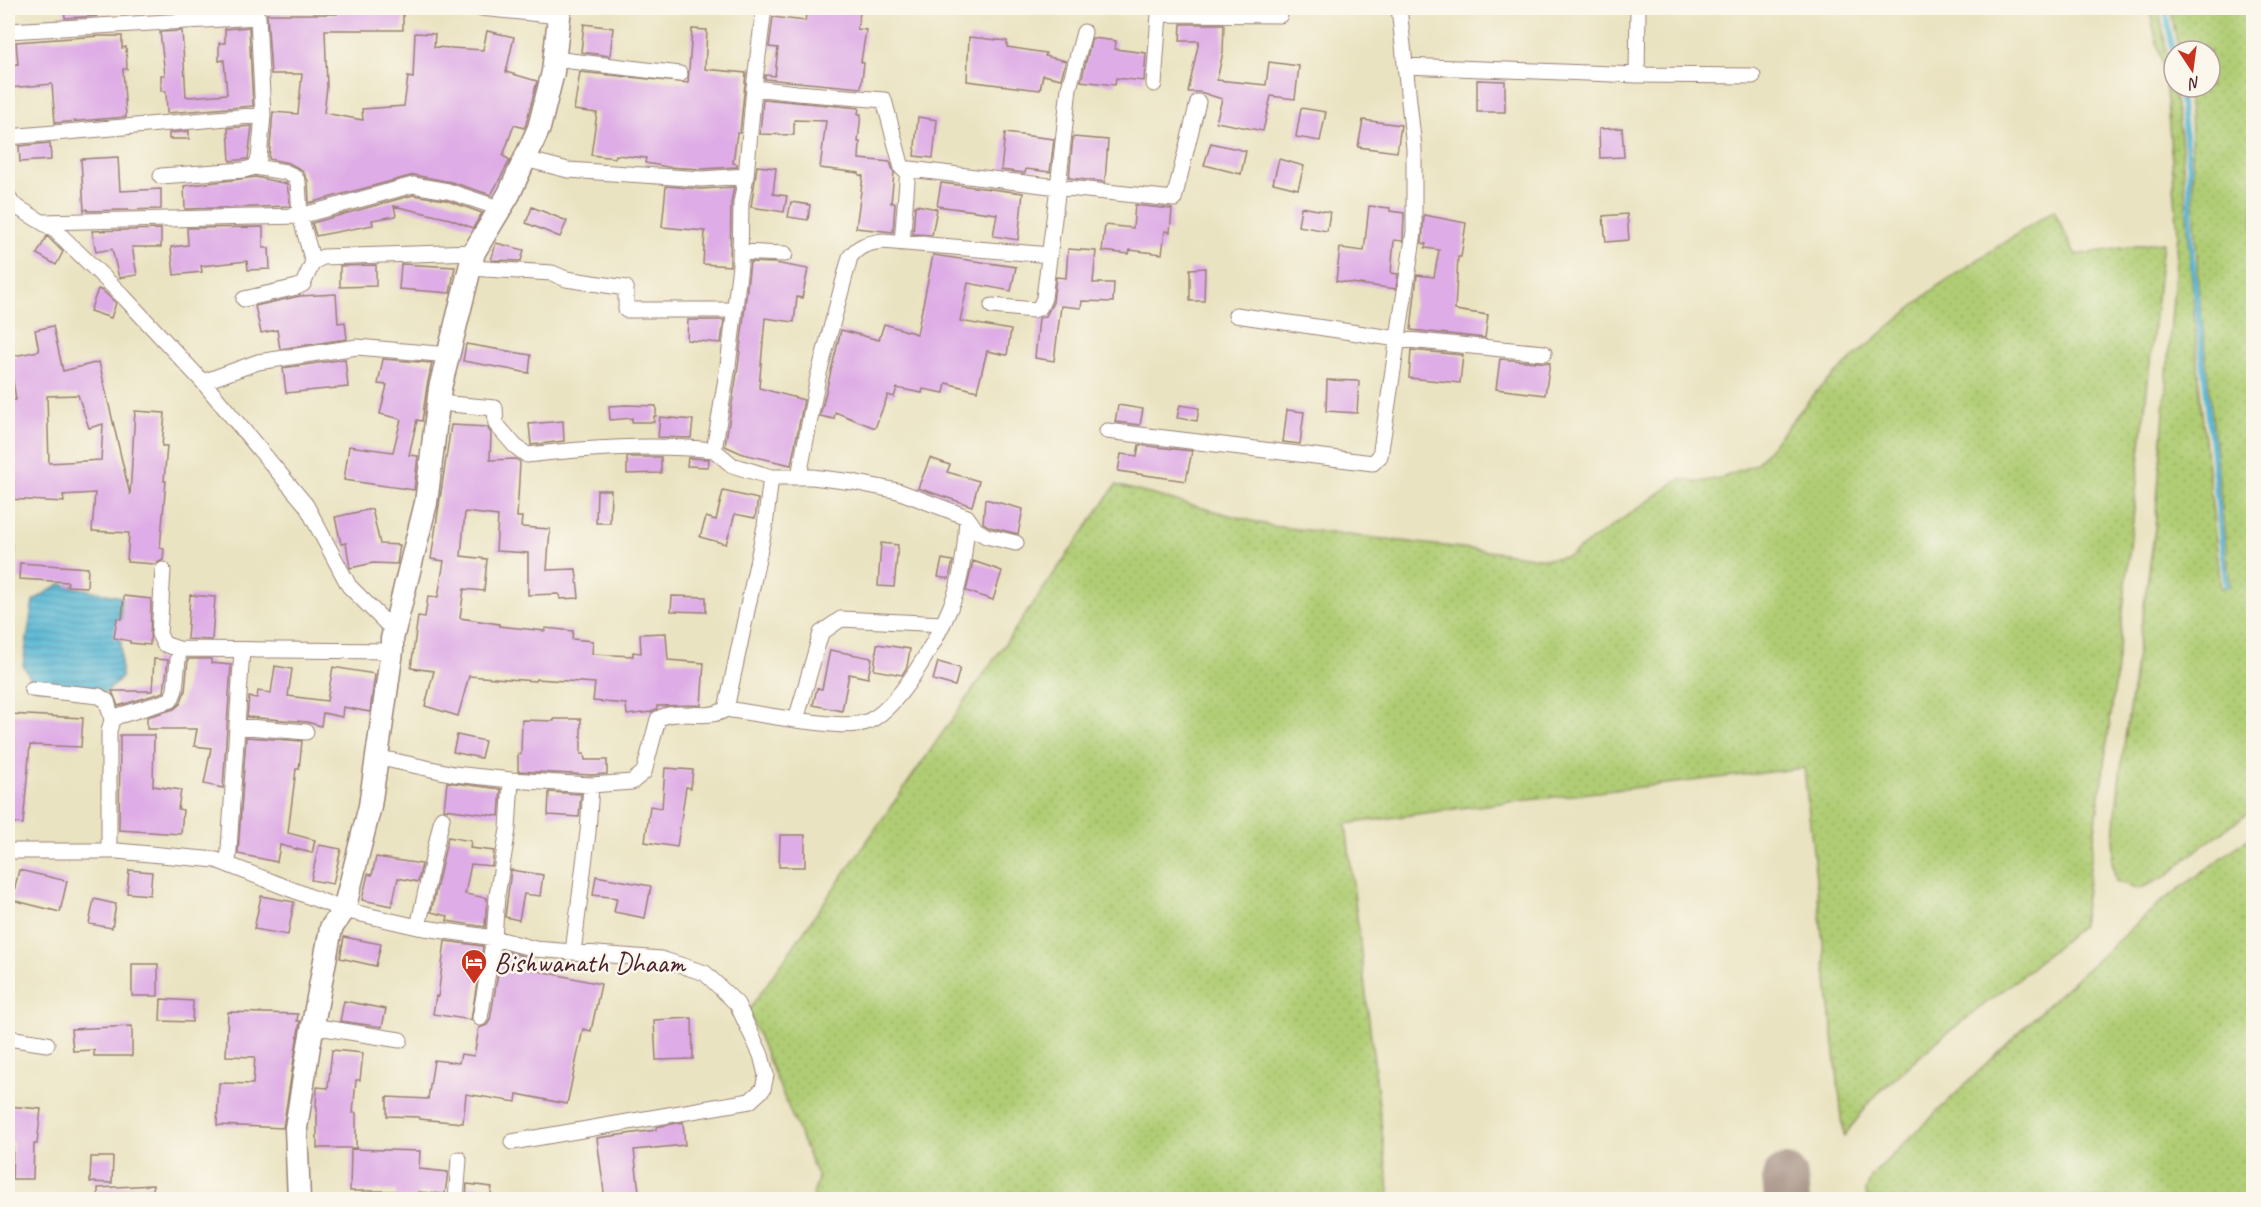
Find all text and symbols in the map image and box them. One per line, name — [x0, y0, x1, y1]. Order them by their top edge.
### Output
north arrow — [2162, 39, 2222, 99]
text: N — [2185, 72, 2202, 94]
place label: Bishwanath Dhaam — [494, 945, 687, 980]
hotel icon: Bishwanath Dhaam — [459, 947, 489, 985]

